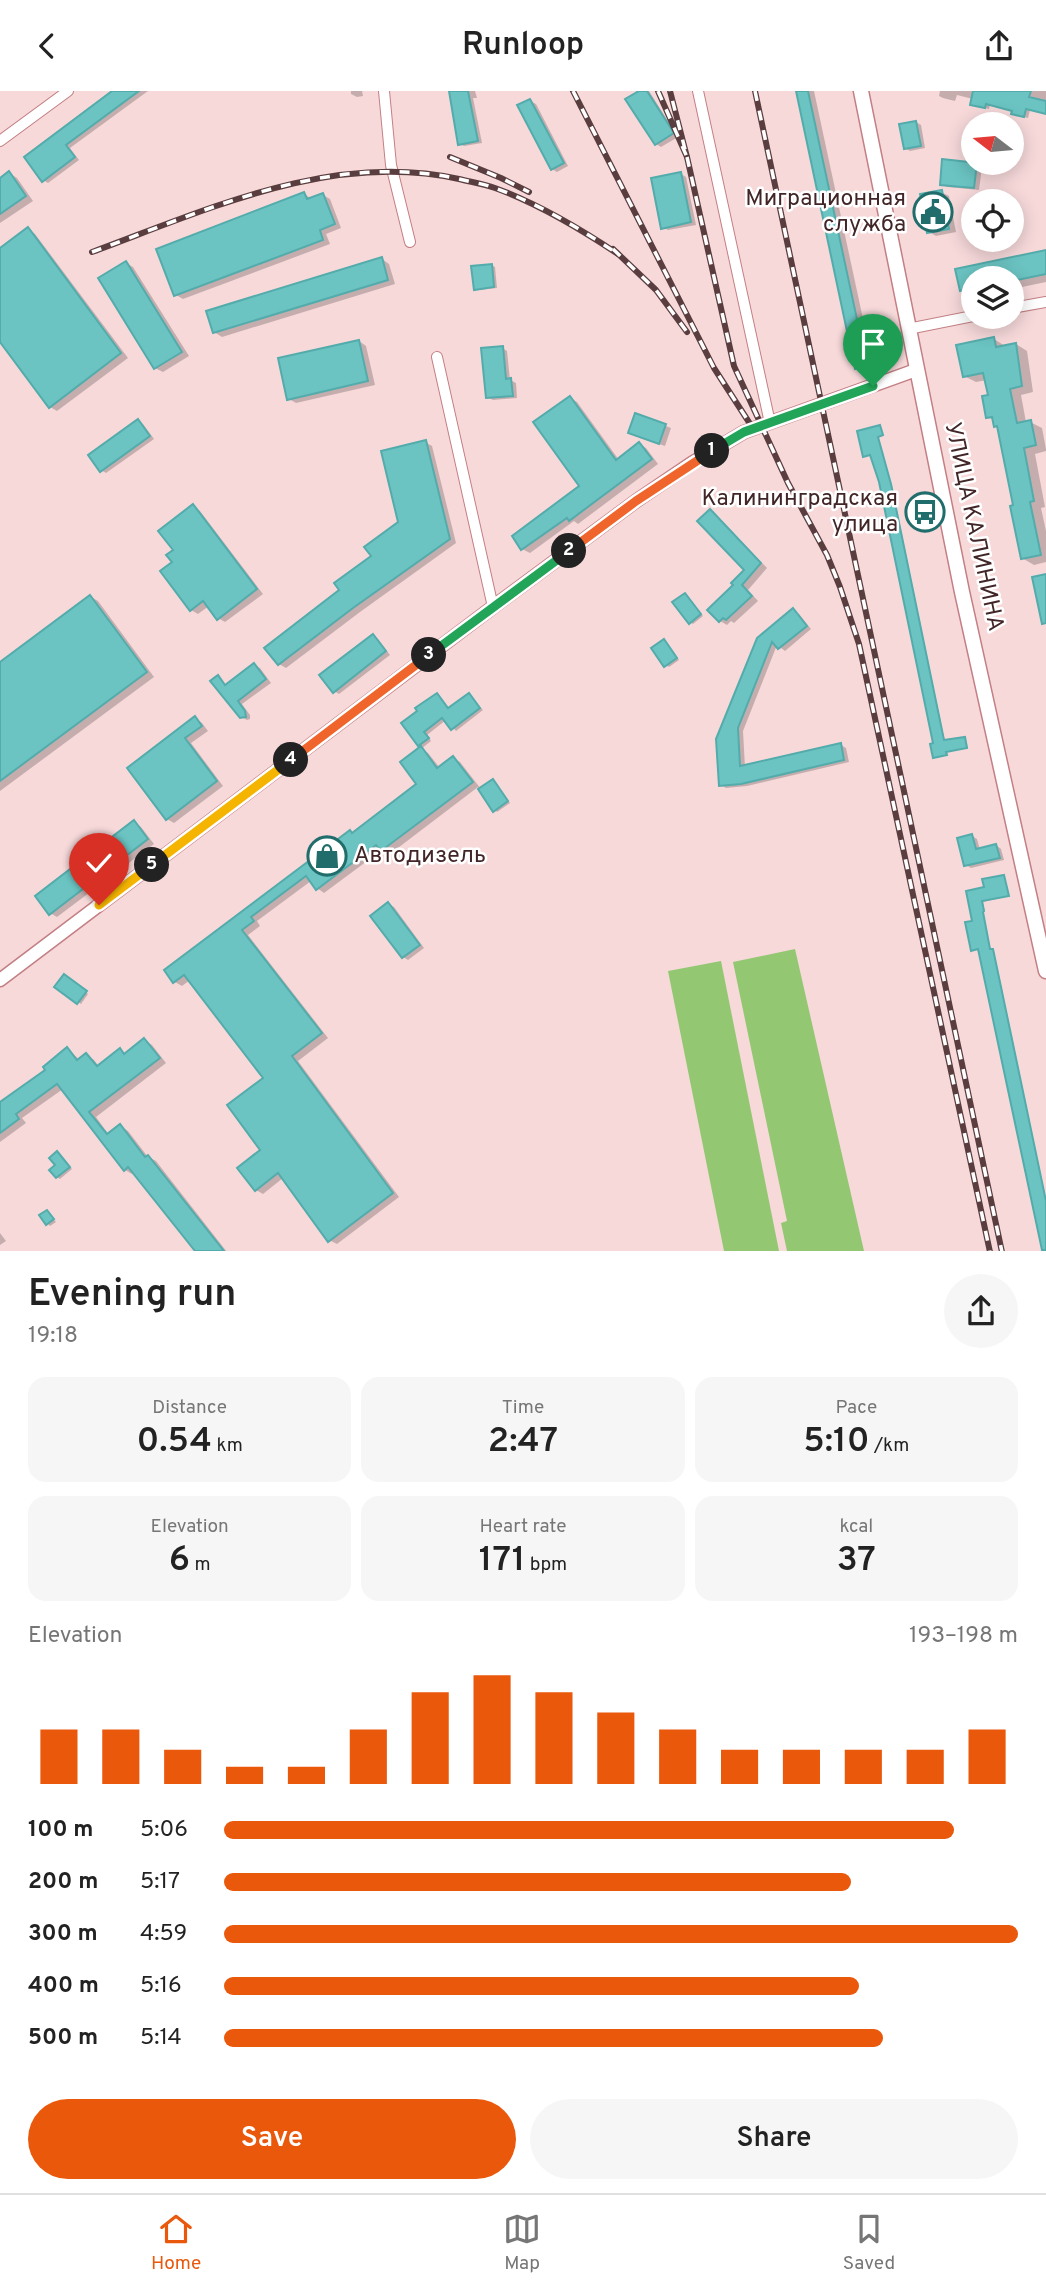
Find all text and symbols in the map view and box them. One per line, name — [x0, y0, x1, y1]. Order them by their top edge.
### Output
text: Runloop — [462, 26, 584, 66]
icon: back — [28, 27, 66, 65]
icon: share — [980, 27, 1018, 65]
north arrow — [961, 112, 1024, 175]
map controls — [961, 112, 1024, 329]
place label: Миграционная служба — [745, 185, 906, 240]
button: locate — [961, 189, 1024, 252]
public building icon: Миграционная служба — [912, 191, 954, 233]
button: layers — [961, 266, 1024, 329]
pin — [843, 314, 903, 386]
icon: arrive — [854, 325, 892, 363]
street label: УЛИЦА КАЛИНИНА — [937, 420, 1009, 634]
pin: 1 — [694, 433, 730, 469]
text: 1 — [708, 438, 715, 462]
place label: Калининградская улица — [701, 485, 898, 540]
bus stop icon: Калининградская улица — [904, 491, 946, 533]
pin: 2 — [552, 533, 586, 568]
text: 2 — [563, 538, 574, 562]
pin: 3 — [412, 637, 446, 673]
text: 3 — [423, 642, 434, 666]
pin: 4 — [274, 743, 308, 777]
text: 4 — [284, 747, 297, 771]
pin — [69, 833, 129, 905]
shop icon: Автодизель — [306, 835, 348, 877]
place label: Автодизель — [354, 842, 486, 871]
icon: check — [80, 844, 118, 882]
pin: 5 — [134, 847, 170, 883]
text: 5 — [146, 852, 157, 876]
text: Evening run — [28, 1271, 236, 1320]
button: share — [944, 1274, 1018, 1348]
text: 19:18 — [28, 1322, 78, 1351]
text: Distance — [152, 1396, 227, 1420]
text: Time — [502, 1396, 544, 1420]
text: Pace — [835, 1396, 877, 1420]
text: 0.54 — [136, 1420, 212, 1464]
text: 2:47 — [488, 1420, 558, 1464]
text: 5:10 — [803, 1420, 870, 1464]
text: km — [212, 1434, 243, 1458]
text: /km — [870, 1434, 909, 1458]
text: Elevation — [151, 1515, 229, 1539]
text: Heart rate — [480, 1515, 566, 1539]
text: kcal — [839, 1515, 873, 1539]
text: 6 — [169, 1539, 190, 1583]
text: 171 — [479, 1539, 525, 1583]
text: 37 — [837, 1539, 876, 1583]
text: m — [190, 1553, 211, 1577]
text: bpm — [525, 1553, 567, 1577]
text: Elevation — [28, 1622, 123, 1651]
text: 193–198 m — [909, 1622, 1018, 1651]
text: 100 m — [28, 1816, 93, 1845]
text: 5:06 — [140, 1816, 188, 1845]
text: 200 m — [28, 1868, 98, 1897]
text: 5:17 — [140, 1868, 180, 1897]
text: 300 m — [28, 1920, 98, 1949]
text: 4:59 — [140, 1920, 187, 1949]
text: 400 m — [28, 1972, 99, 2001]
text: 5:16 — [140, 1972, 182, 2001]
text: 500 m — [28, 2024, 98, 2053]
text: 5:14 — [140, 2024, 182, 2053]
button: Save — [28, 2099, 516, 2179]
button: Share — [530, 2099, 1018, 2179]
tab: Home — [151, 2210, 201, 2276]
tab: Map — [503, 2210, 541, 2276]
tab: Saved — [843, 2210, 895, 2276]

